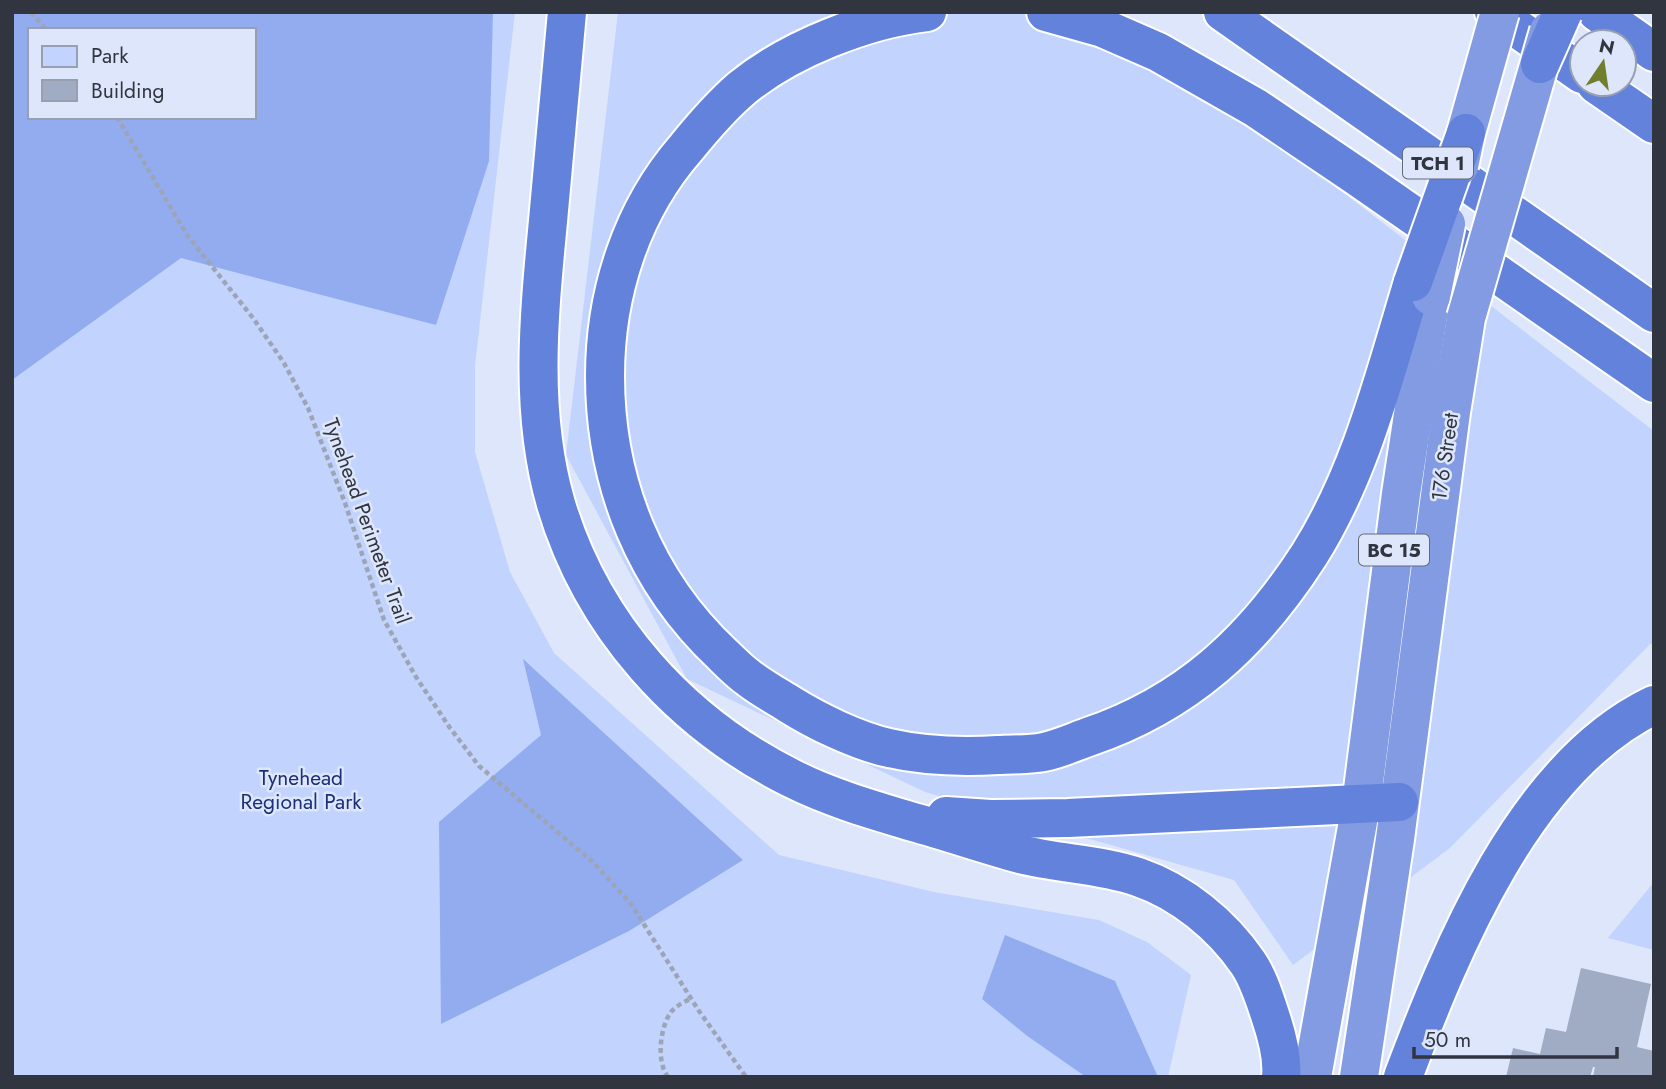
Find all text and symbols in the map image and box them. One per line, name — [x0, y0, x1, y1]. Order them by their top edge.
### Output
legend — [28, 28, 256, 119]
north arrow — [1568, 28, 1638, 98]
text: N — [1596, 32, 1617, 62]
text: Park — [91, 41, 129, 71]
text: Building — [91, 76, 164, 106]
road number: TCH 1 — [1403, 148, 1473, 178]
street label: 176 Street — [1424, 411, 1466, 503]
street label: Tynehead Perimeter Trail — [316, 414, 418, 628]
road number: BC 15 — [1359, 534, 1429, 566]
park label: Tynehead Regional Park — [240, 763, 362, 817]
scale bar — [1414, 1016, 1617, 1060]
text: 50 m — [1424, 1025, 1471, 1055]

